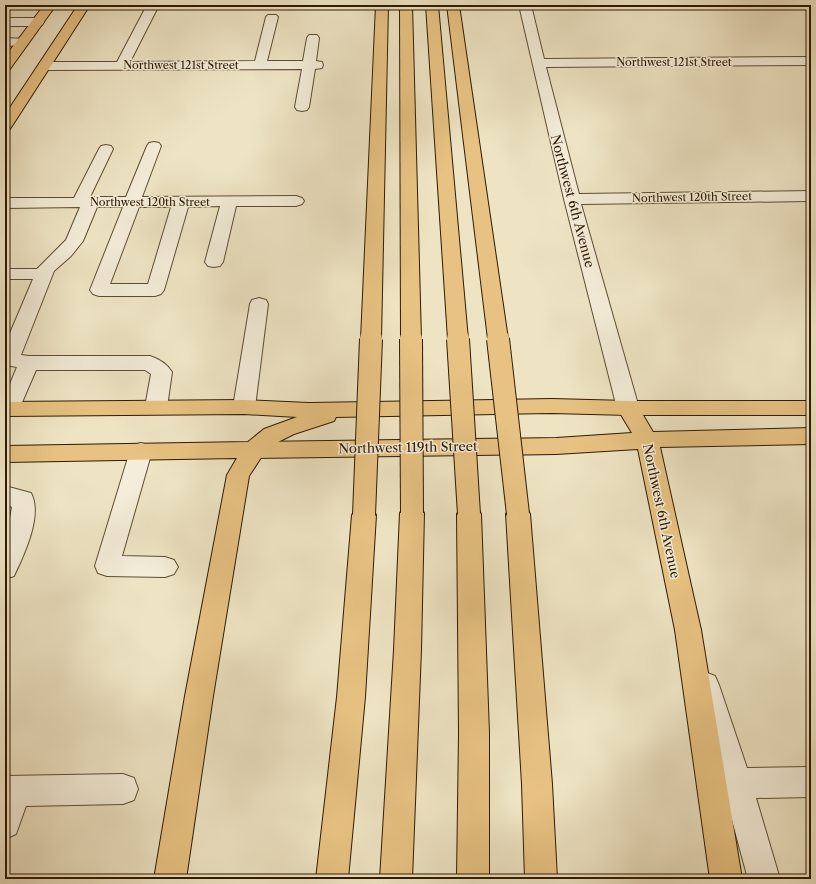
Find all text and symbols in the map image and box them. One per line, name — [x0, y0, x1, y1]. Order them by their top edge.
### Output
street label: Northwest 121st Street — [616, 55, 732, 69]
street label: Northwest 121st Street — [123, 58, 239, 72]
street label: Northwest 6th Avenue — [548, 133, 598, 269]
street label: Northwest 120th Street — [632, 189, 752, 205]
street label: Northwest 120th Street — [90, 195, 210, 209]
street label: Northwest 119th Street — [338, 438, 478, 456]
street label: Northwest 6th Avenue — [640, 442, 684, 580]

